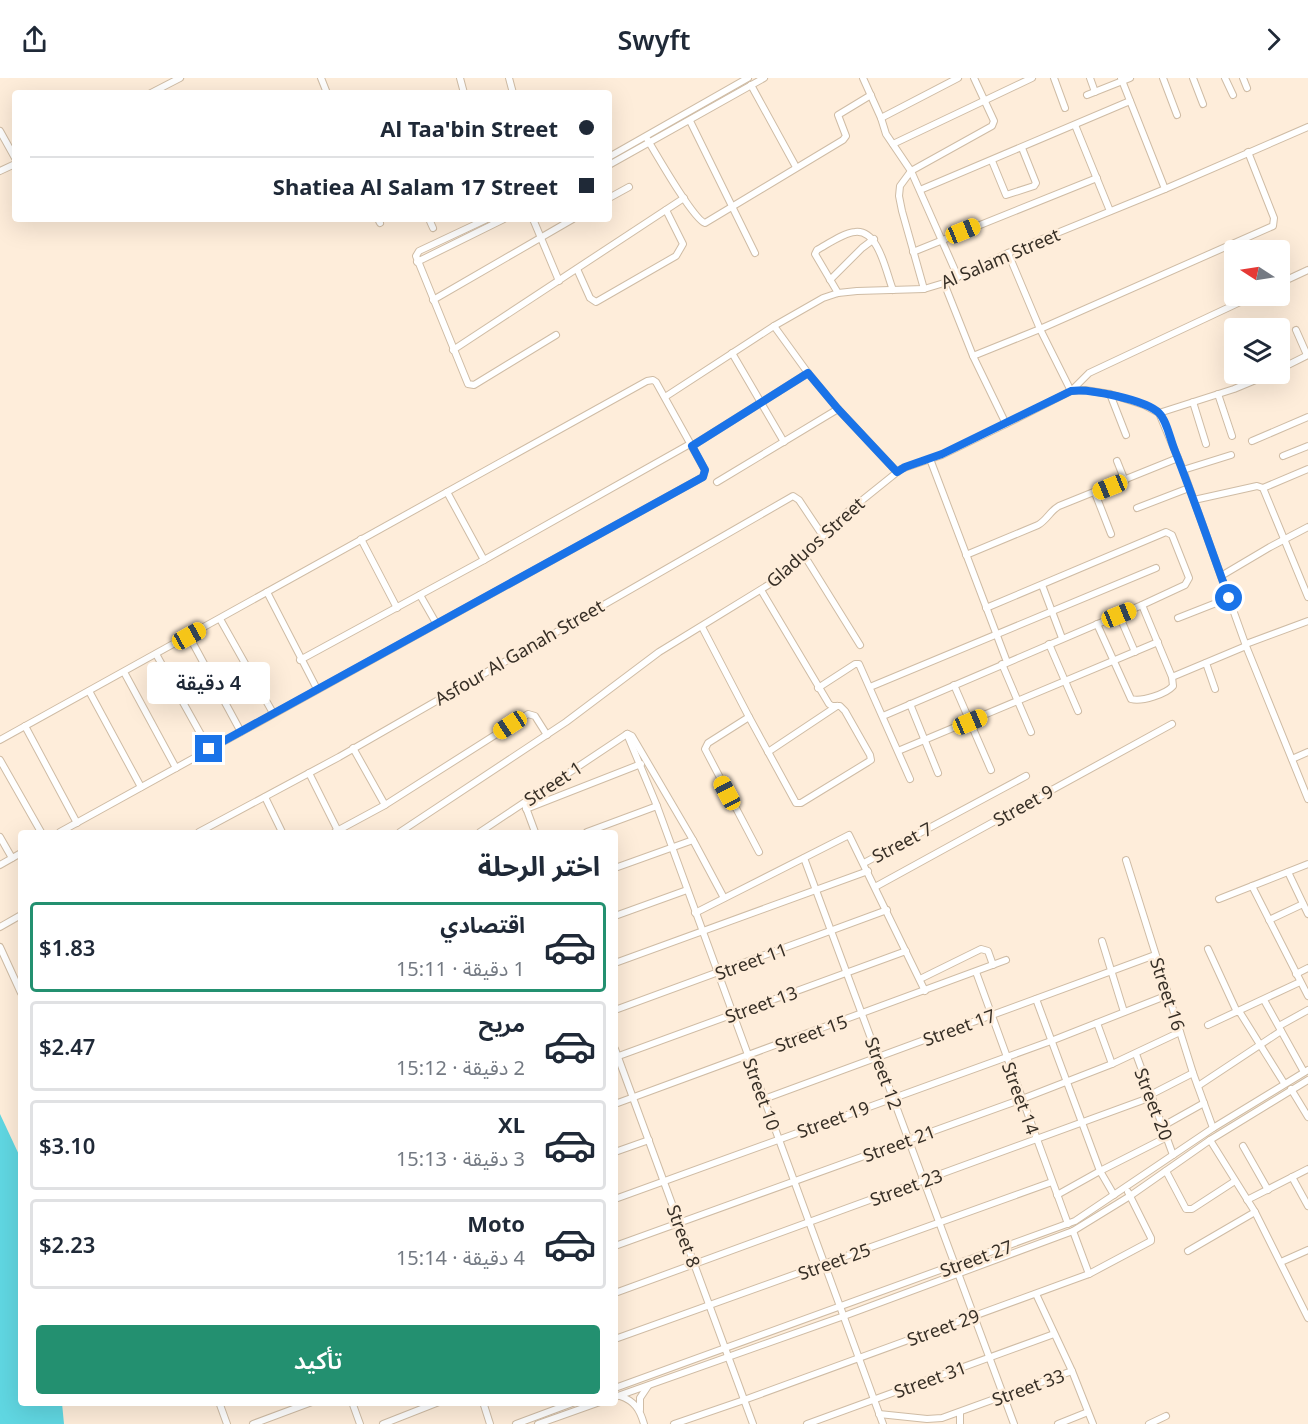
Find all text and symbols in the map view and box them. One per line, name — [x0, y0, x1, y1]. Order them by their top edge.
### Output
text: Swyft — [617, 21, 691, 58]
icon: share — [18, 23, 51, 56]
icon: forward — [1257, 23, 1290, 56]
text: Al Taa'bin Street — [380, 113, 558, 143]
text: Shatiea Al Salam 17 Street — [273, 171, 558, 201]
car — [943, 216, 983, 246]
street label: Al Salam Street — [937, 222, 1064, 294]
north arrow — [1224, 240, 1290, 306]
map controls — [1224, 240, 1290, 384]
button: layers — [1224, 318, 1290, 384]
car — [1090, 472, 1130, 502]
street label: Gladuos Street — [761, 491, 870, 593]
route start — [1215, 584, 1242, 611]
street label: Asfour Al Ganah Street — [430, 593, 608, 710]
car — [1099, 600, 1139, 630]
car — [169, 619, 209, 653]
callout: 4 دقيقة — [148, 662, 270, 704]
text: 4 دقيقة — [176, 669, 241, 696]
car — [950, 707, 990, 737]
car — [490, 708, 530, 742]
route end — [195, 735, 222, 762]
street label: Street 1 — [519, 755, 587, 811]
car — [711, 773, 743, 813]
street label: Street 9 — [989, 779, 1057, 831]
street label: Street 7 — [868, 816, 936, 868]
text: اختر الرحلة — [478, 847, 600, 884]
text: اقتصادي — [440, 909, 525, 939]
icon: car — [543, 920, 597, 974]
text: $1.83 — [39, 932, 95, 962]
street label: Street 11 — [711, 937, 791, 985]
street label: Street 16 — [1145, 954, 1191, 1034]
text: 1 دقيقة · 15:11 — [396, 955, 525, 982]
street label: Street 13 — [721, 980, 801, 1028]
street label: Street 17 — [919, 1003, 999, 1051]
text: مريح — [479, 1008, 525, 1038]
street label: Street 15 — [771, 1009, 851, 1057]
icon: car — [543, 1019, 597, 1073]
text: $2.47 — [39, 1031, 95, 1061]
street label: Street 12 — [860, 1033, 908, 1113]
text: 2 دقيقة · 15:12 — [396, 1054, 525, 1081]
street label: Street 10 — [738, 1054, 786, 1134]
street label: Street 14 — [997, 1058, 1045, 1138]
street label: Street 20 — [1129, 1064, 1179, 1144]
street label: Street 19 — [793, 1095, 873, 1143]
text: XL — [498, 1109, 525, 1139]
icon: car — [543, 1118, 597, 1172]
street label: Street 21 — [859, 1119, 939, 1167]
text: $3.10 — [39, 1130, 95, 1160]
text: 3 دقيقة · 15:13 — [396, 1145, 525, 1172]
street label: Street 23 — [866, 1163, 946, 1211]
street label: Street 8 — [662, 1201, 706, 1271]
text: Moto — [467, 1208, 525, 1238]
icon: car — [543, 1217, 597, 1271]
text: $2.23 — [39, 1229, 95, 1259]
street label: Street 27 — [936, 1234, 1016, 1282]
street label: Street 25 — [794, 1237, 874, 1285]
text: 4 دقيقة · 15:14 — [396, 1244, 525, 1271]
street label: Street 29 — [903, 1303, 983, 1351]
button: تأكيد — [36, 1325, 600, 1394]
street label: Street 31 — [890, 1355, 970, 1403]
street label: Street 33 — [988, 1363, 1068, 1411]

